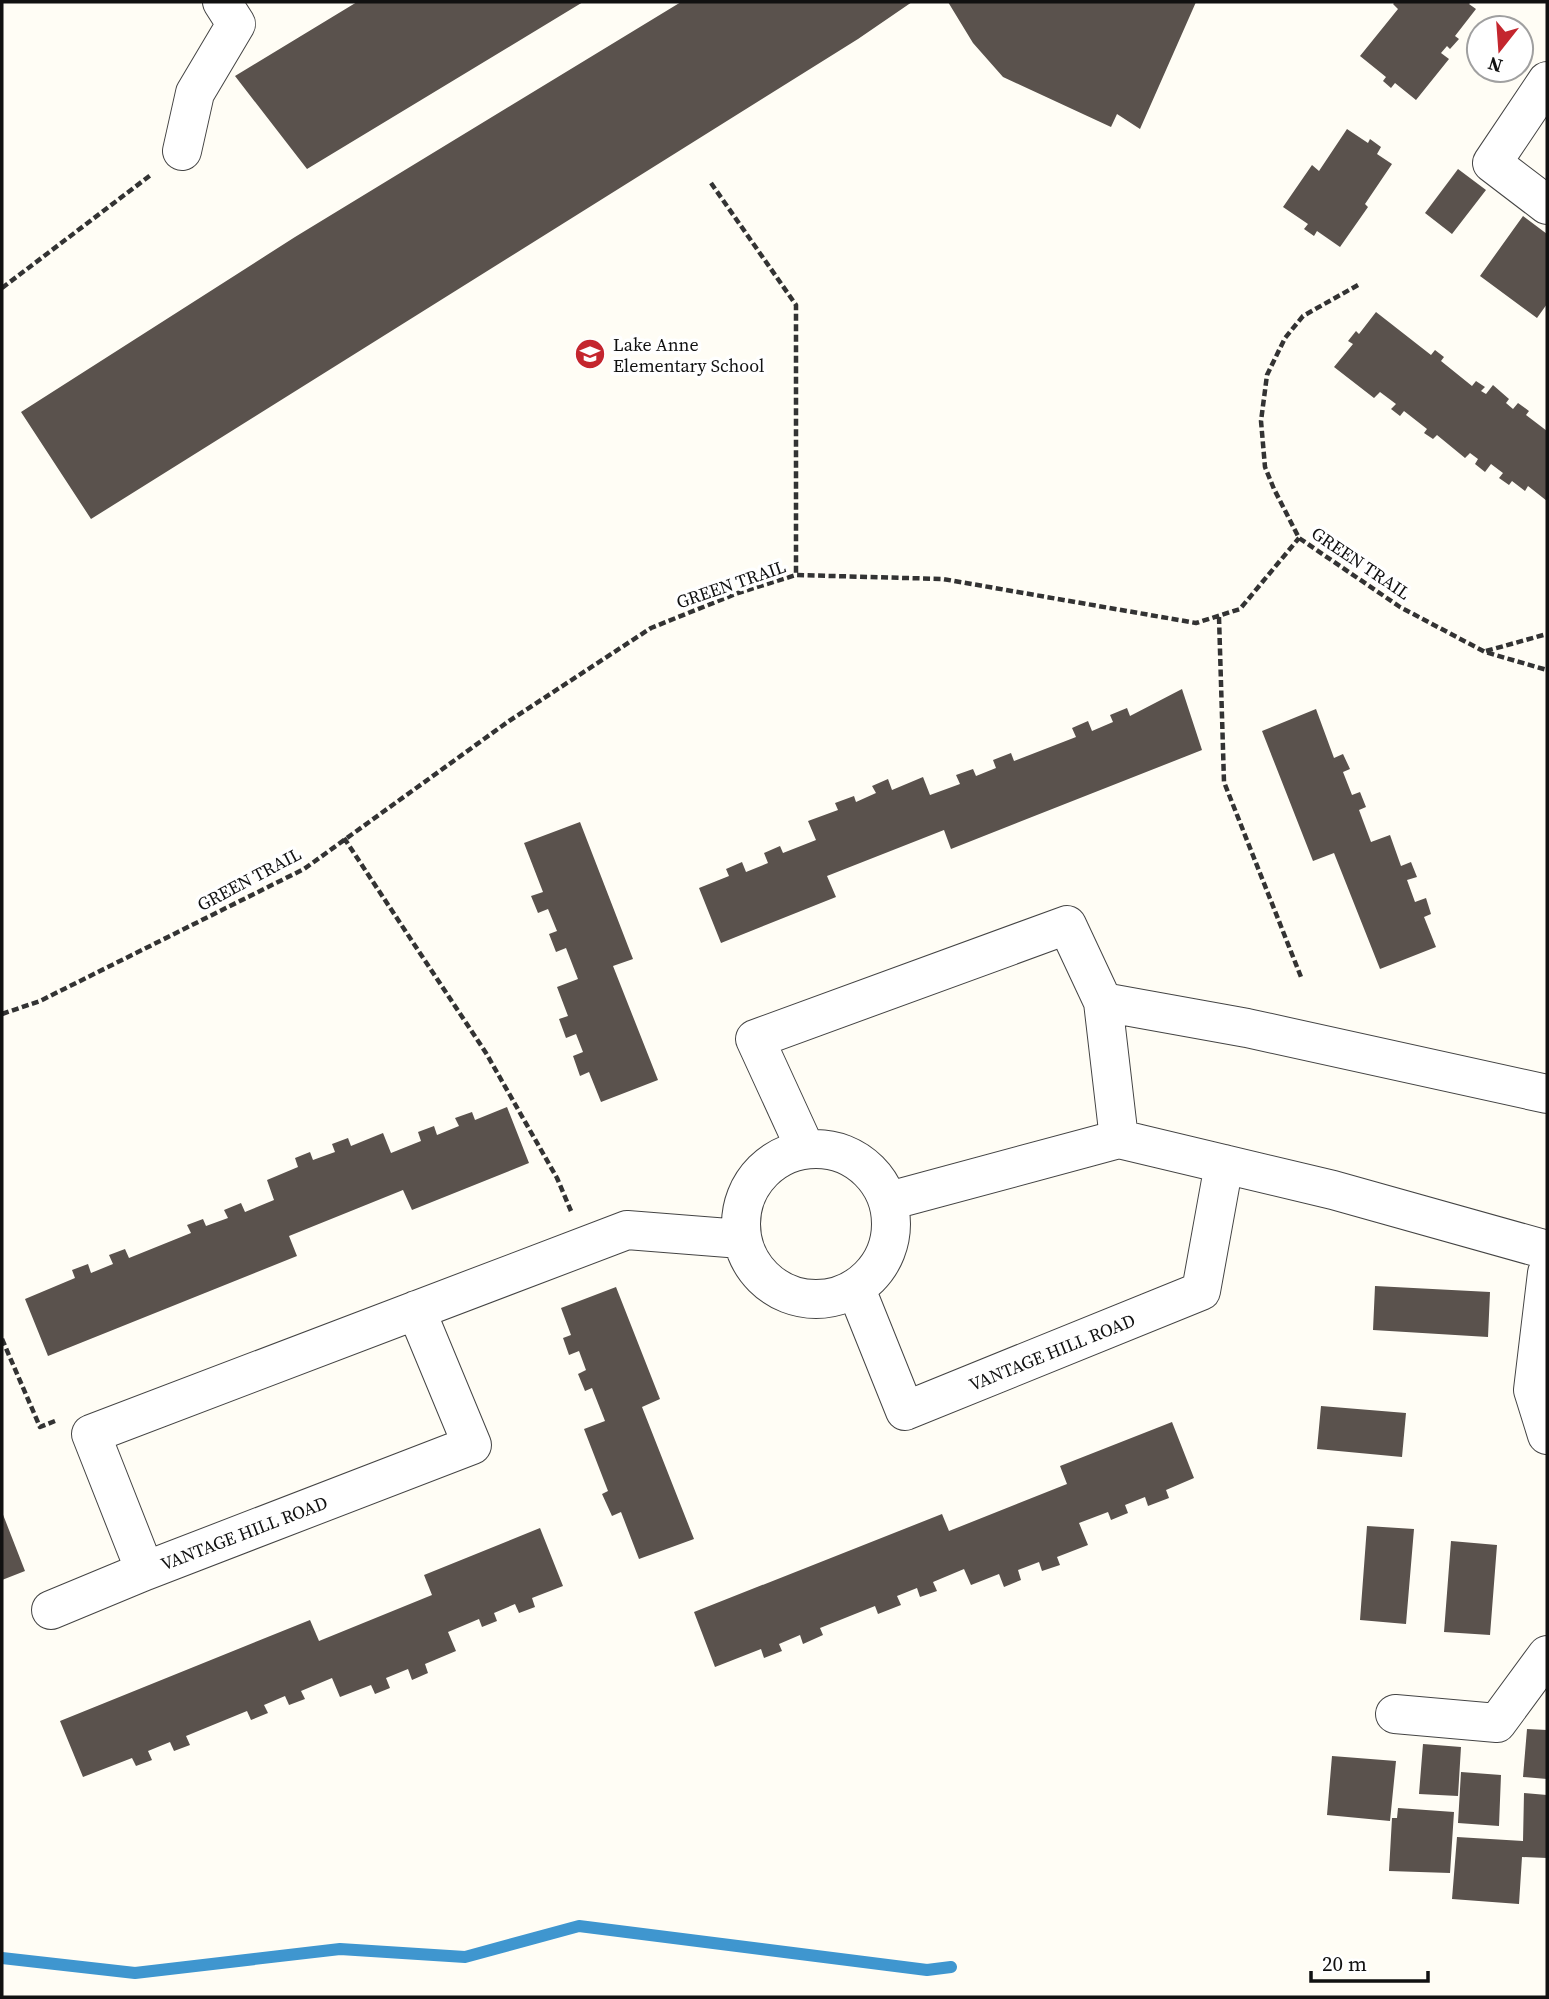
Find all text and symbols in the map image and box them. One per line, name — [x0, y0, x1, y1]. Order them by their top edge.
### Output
north arrow — [1465, 14, 1535, 84]
text: N — [1484, 51, 1505, 80]
place label: Lake Anne Elementary School — [613, 332, 764, 378]
school or university icon: Lake Anne Elementary School — [573, 337, 607, 371]
street label: GREEN TRAIL — [1307, 521, 1415, 605]
street label: GREEN TRAIL — [673, 554, 789, 614]
street label: GREEN TRAIL — [193, 841, 305, 917]
street label: VANTAGE HILL ROAD — [965, 1307, 1139, 1397]
street label: VANTAGE HILL ROAD — [157, 1490, 331, 1576]
scale bar — [1311, 1940, 1428, 1984]
text: 20 m — [1322, 1949, 1367, 1978]

